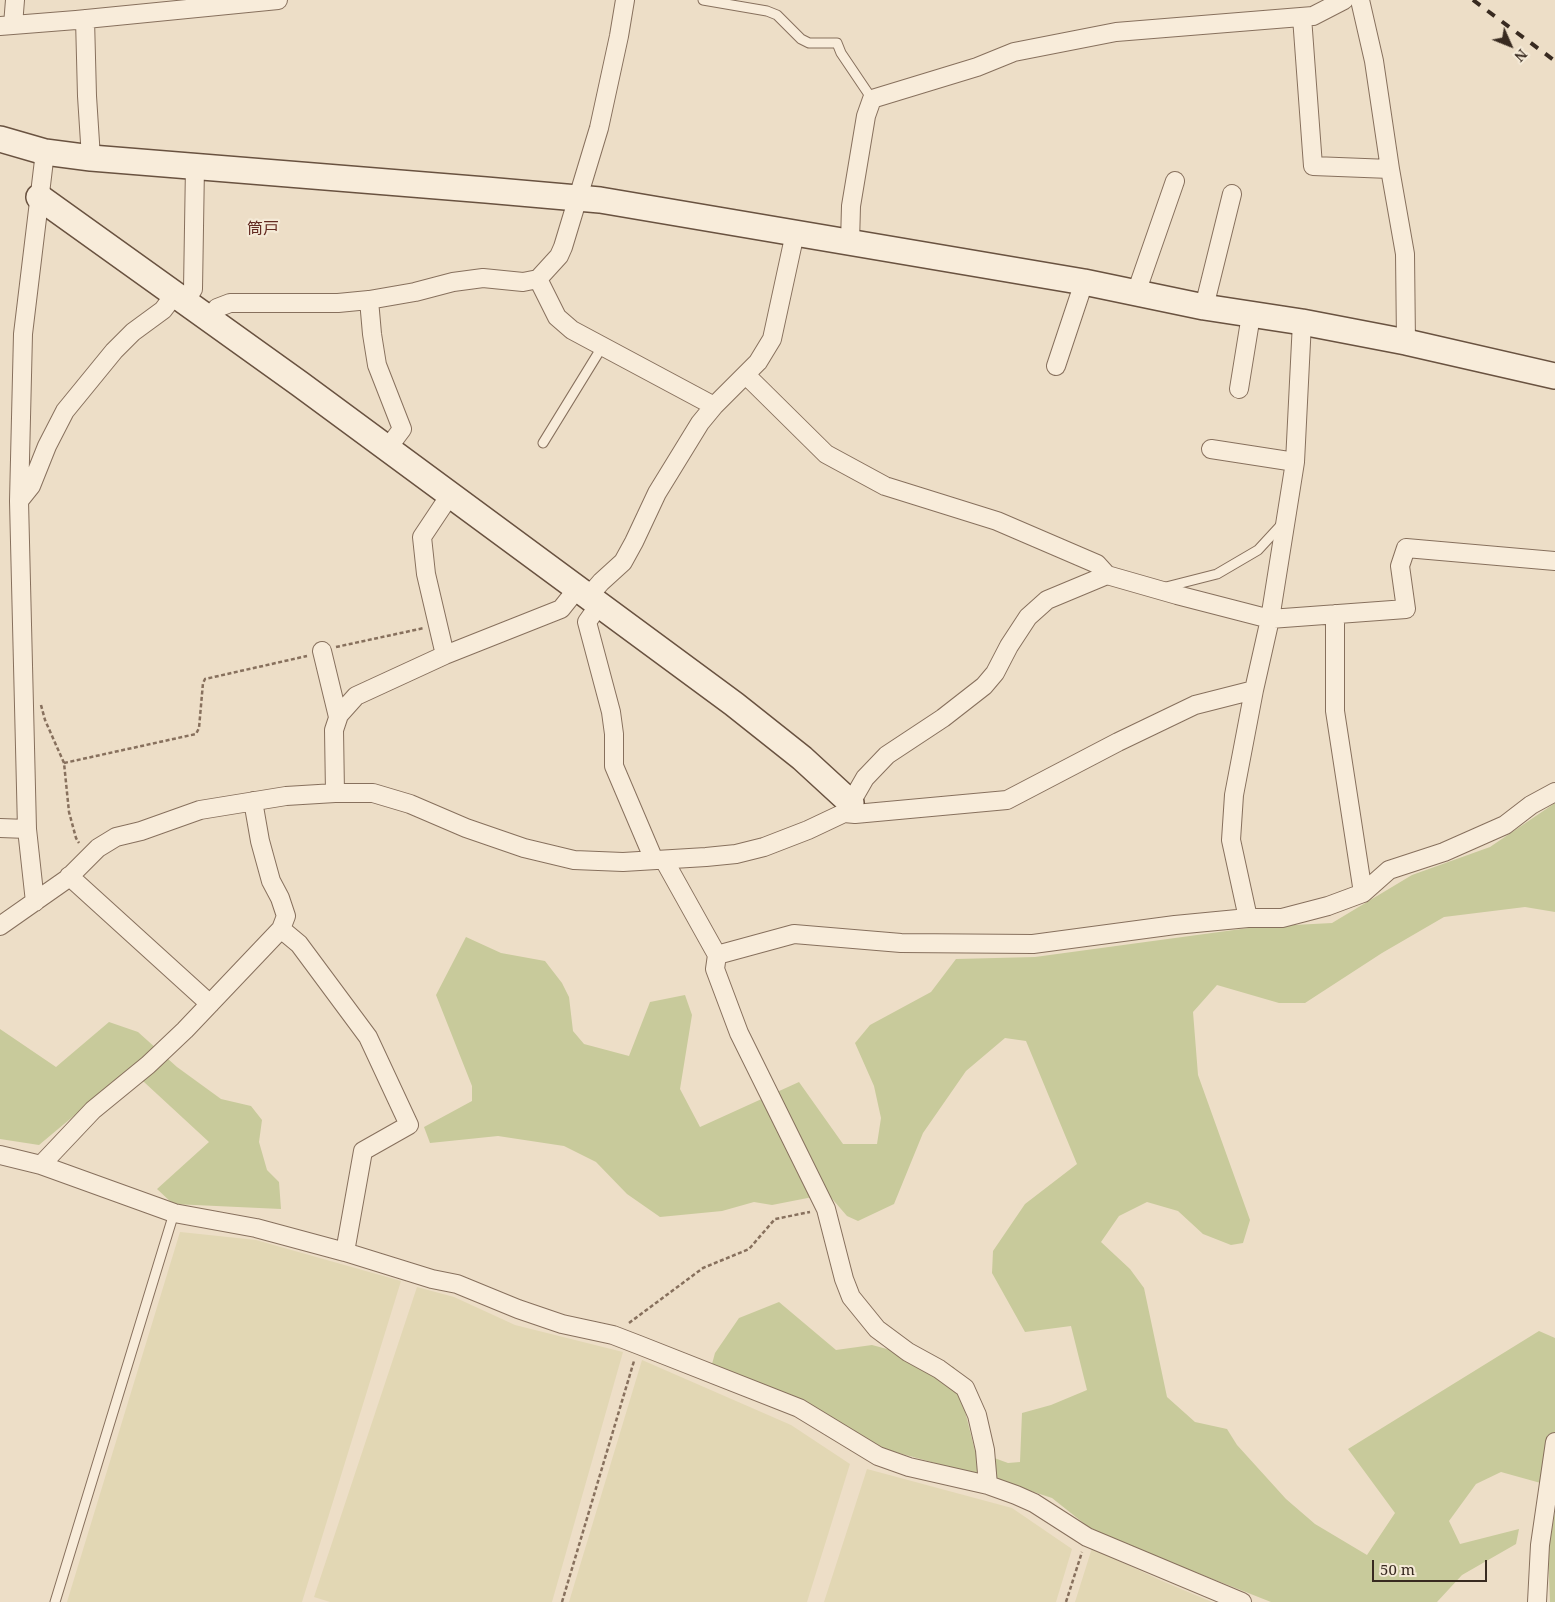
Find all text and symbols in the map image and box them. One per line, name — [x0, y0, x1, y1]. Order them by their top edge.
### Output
north arrow — [1485, 20, 1535, 70]
text: N — [1510, 45, 1532, 66]
district label: 筒戸 — [247, 219, 279, 239]
scale bar — [1375, 1550, 1490, 1582]
text: 50 m — [1380, 1559, 1415, 1579]

